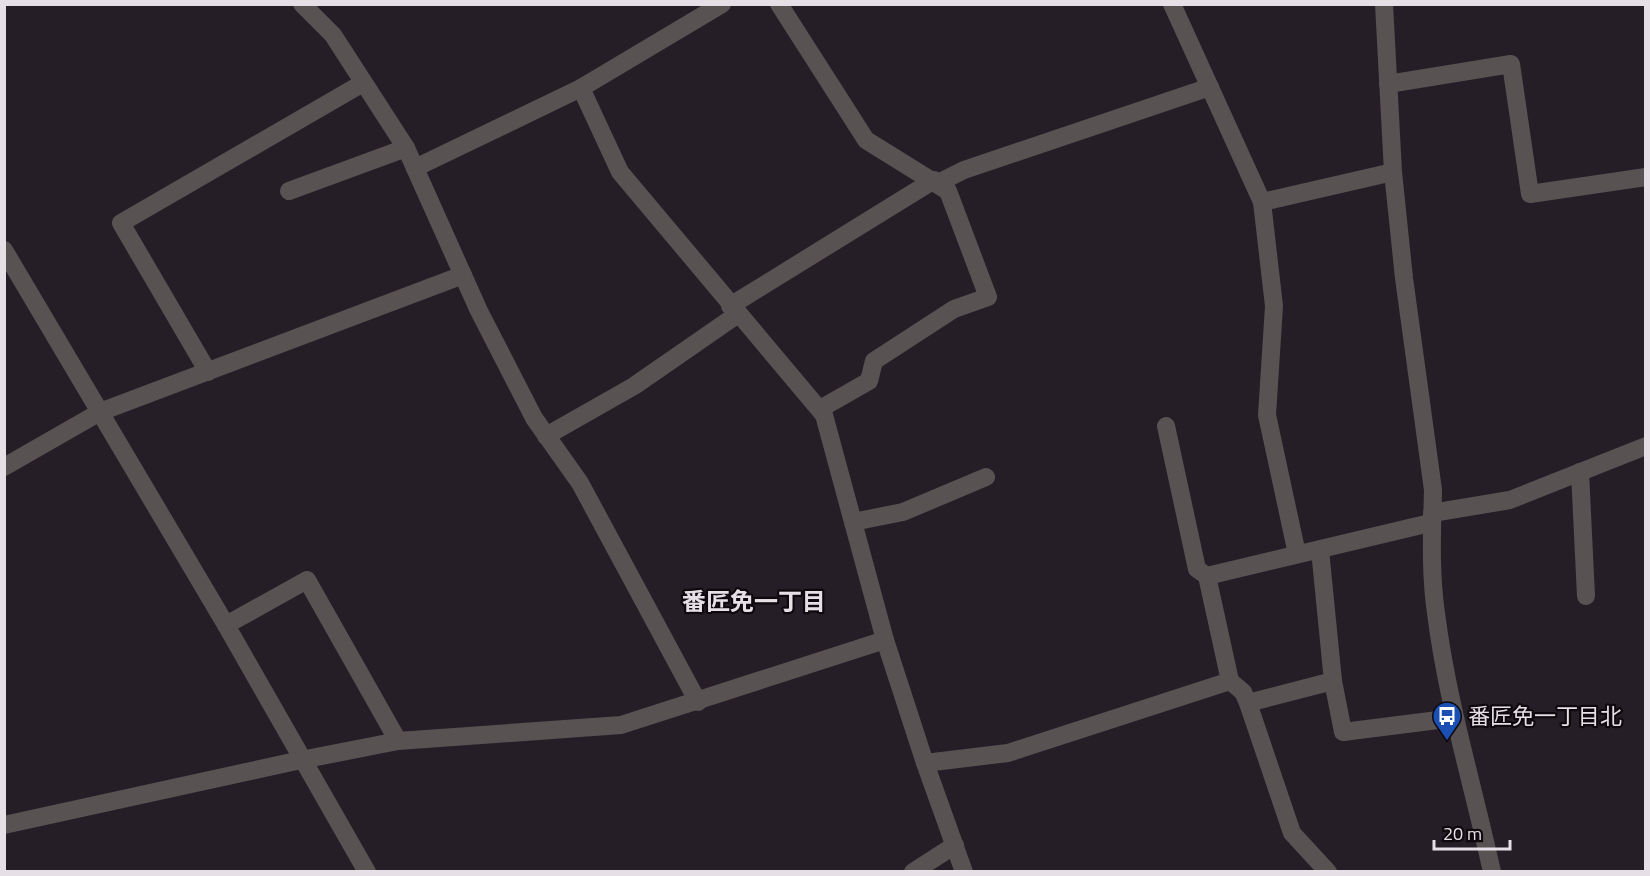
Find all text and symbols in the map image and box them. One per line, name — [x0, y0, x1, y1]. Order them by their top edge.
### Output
district label: 番匠免一丁目 — [682, 583, 826, 619]
place label: 番匠免一丁目北 — [1468, 699, 1622, 733]
bus stop icon: 番匠免一丁目北 — [1431, 700, 1463, 742]
scale bar — [1434, 813, 1510, 851]
text: 20 m — [1443, 820, 1482, 847]

